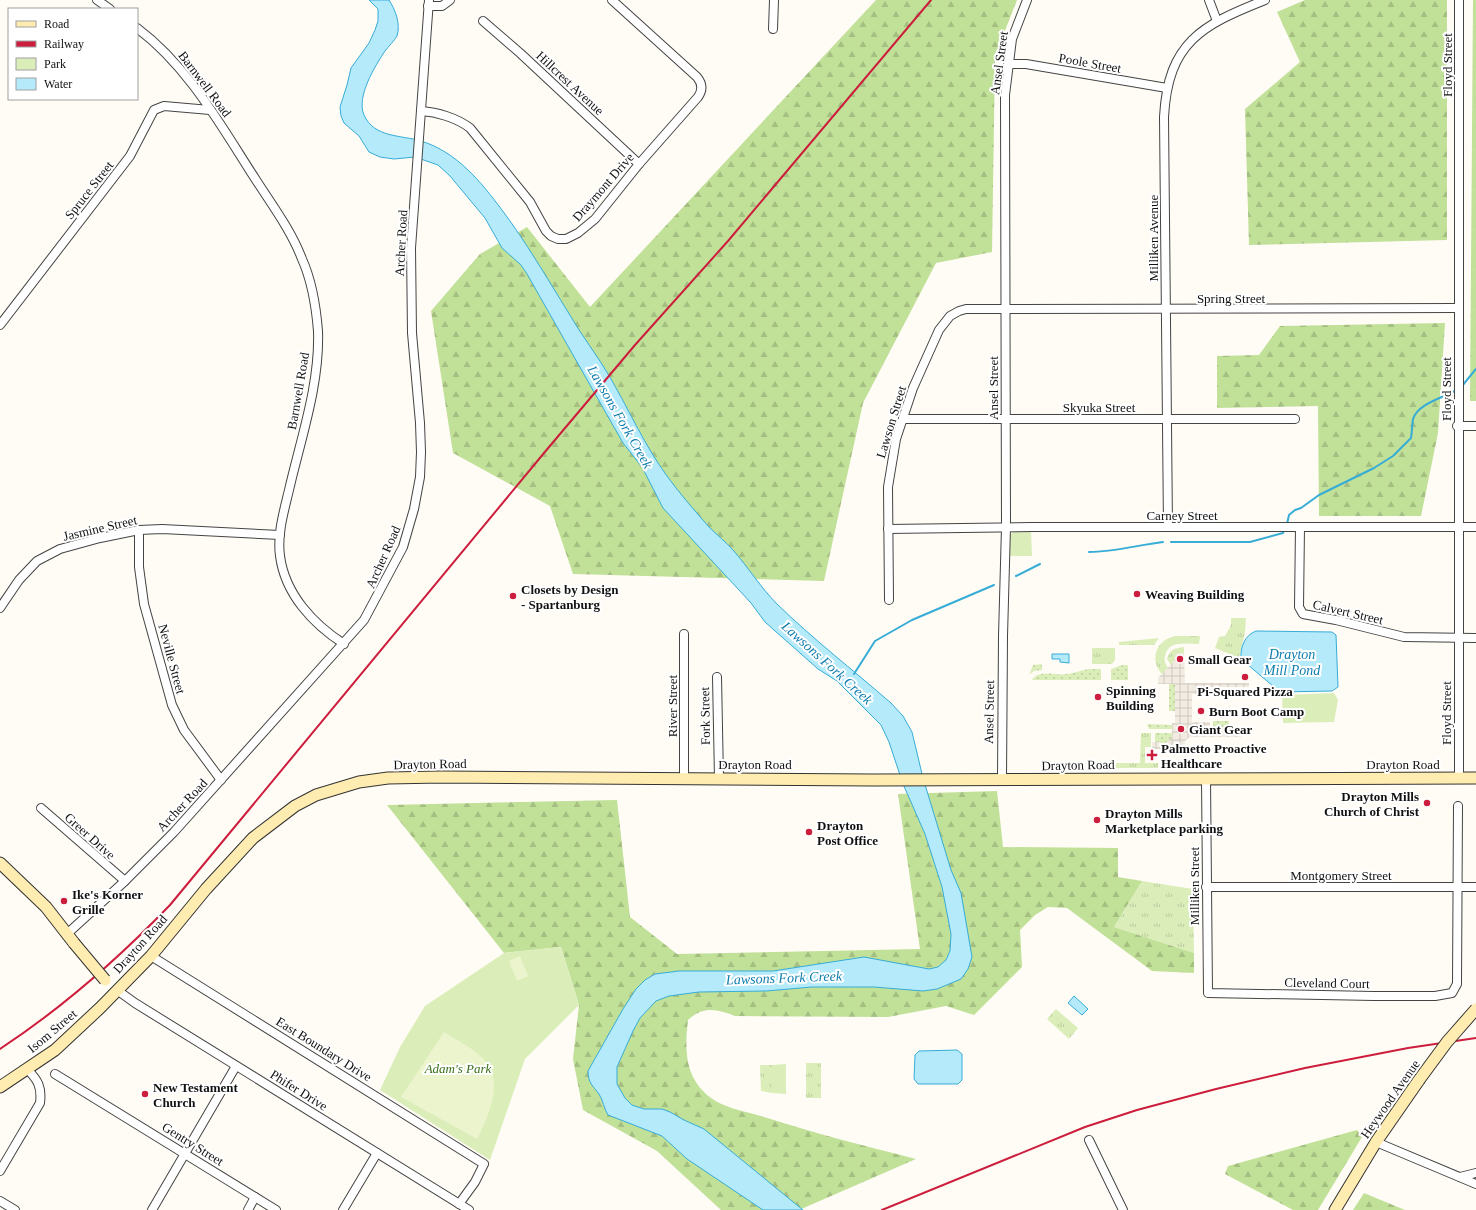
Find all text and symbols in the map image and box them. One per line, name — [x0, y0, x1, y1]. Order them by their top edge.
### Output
legend — [8, 8, 138, 100]
text: Road — [44, 17, 69, 31]
street label: Ansel Street — [987, 30, 1011, 96]
street label: Floyd Street — [1440, 33, 1455, 97]
text: Railway — [44, 37, 84, 51]
street label: Barnwell Road — [175, 48, 235, 120]
street label: Hillcrest Avenue — [533, 48, 607, 118]
street label: Poole Street — [1058, 50, 1123, 76]
text: Park — [44, 57, 66, 71]
text: Water — [44, 77, 72, 91]
street label: Draymont Drive — [569, 150, 637, 224]
street label: Spruce Street — [62, 158, 117, 222]
street label: Milliken Avenue — [1146, 194, 1161, 281]
street label: Archer Road — [392, 209, 410, 277]
street label: Spring Street — [1197, 291, 1266, 306]
street label: Barnwell Road — [284, 351, 312, 431]
street label: Ansel Street — [986, 356, 1001, 420]
street label: Floyd Street — [1439, 357, 1454, 421]
water label: Lawsons Fork Creek — [584, 362, 656, 472]
street label: Lawson Street — [873, 384, 909, 460]
street label: Skyuka Street — [1063, 400, 1136, 415]
street label: Carney Street — [1146, 508, 1218, 523]
street label: Jasmine Street — [62, 512, 139, 544]
street label: Archer Road — [363, 523, 404, 591]
place label: Closets by Design - Spartanburg — [521, 582, 619, 612]
place label: Weaving Building — [1145, 587, 1245, 602]
marker: Weaving Building — [1132, 589, 1142, 599]
marker: Closets by Design - Spartanburg — [508, 591, 518, 601]
street label: Calvert Street — [1311, 597, 1385, 627]
water label: Lawsons Fork Creek — [778, 618, 876, 708]
street label: Neville Street — [155, 622, 189, 696]
water label: Drayton Mill Pond — [1263, 647, 1321, 678]
place label: Small Gear — [1188, 652, 1251, 667]
marker: Small Gear — [1175, 654, 1185, 664]
marker: Pi-Squared Pizza — [1240, 672, 1250, 682]
street label: River Street — [665, 674, 680, 737]
street label: Ansel Street — [981, 680, 997, 744]
street label: Floyd Street — [1439, 681, 1454, 745]
place label: Spinning Building — [1106, 683, 1156, 713]
place label: Pi-Squared Pizza — [1197, 684, 1293, 699]
street label: Fork Street — [697, 686, 713, 745]
marker: Spinning Building — [1093, 692, 1103, 702]
place label: Burn Boot Camp — [1209, 704, 1304, 719]
marker: Burn Boot Camp — [1196, 706, 1206, 716]
place label: Giant Gear — [1189, 722, 1252, 737]
marker: Giant Gear — [1176, 724, 1186, 734]
place label: Palmetto Proactive Healthcare — [1161, 741, 1267, 771]
marker: Palmetto Proactive Healthcare — [1146, 749, 1158, 761]
street label: Drayton Road — [393, 756, 467, 772]
street label: Drayton Road — [718, 757, 792, 772]
street label: Drayton Road — [1041, 757, 1115, 773]
street label: Drayton Road — [1366, 757, 1440, 772]
street label: Archer Road — [154, 775, 211, 835]
place label: Drayton Mills Church of Christ — [1324, 789, 1420, 819]
marker: Drayton Mills Church of Christ — [1422, 798, 1432, 808]
place label: Drayton Mills Marketplace parking — [1105, 806, 1224, 836]
street label: Greer Drive — [62, 810, 118, 863]
marker: Drayton Mills Marketplace parking — [1092, 815, 1102, 825]
place label: Drayton Post Office — [817, 818, 878, 848]
marker: Drayton Post Office — [804, 827, 814, 837]
street label: Milliken Street — [1187, 846, 1202, 925]
street label: Montgomery Street — [1290, 868, 1392, 883]
place label: Ike's Korner Grille — [72, 887, 143, 917]
marker: Ike's Korner Grille — [59, 896, 69, 906]
street label: Drayton Road — [110, 911, 170, 976]
water label: Lawsons Fork Creek — [725, 968, 843, 988]
street label: Cleveland Court — [1284, 975, 1370, 991]
street label: Isom Street — [24, 1006, 80, 1056]
street label: East Boundary Drive — [273, 1014, 375, 1085]
street label: Heywood Avenue — [1357, 1057, 1423, 1141]
park label: Adam's Park — [424, 1061, 492, 1076]
street label: Phifer Drive — [268, 1067, 331, 1114]
place label: New Testament Church — [153, 1080, 239, 1110]
marker: New Testament Church — [140, 1089, 150, 1099]
street label: Gentry Street — [159, 1119, 227, 1169]

